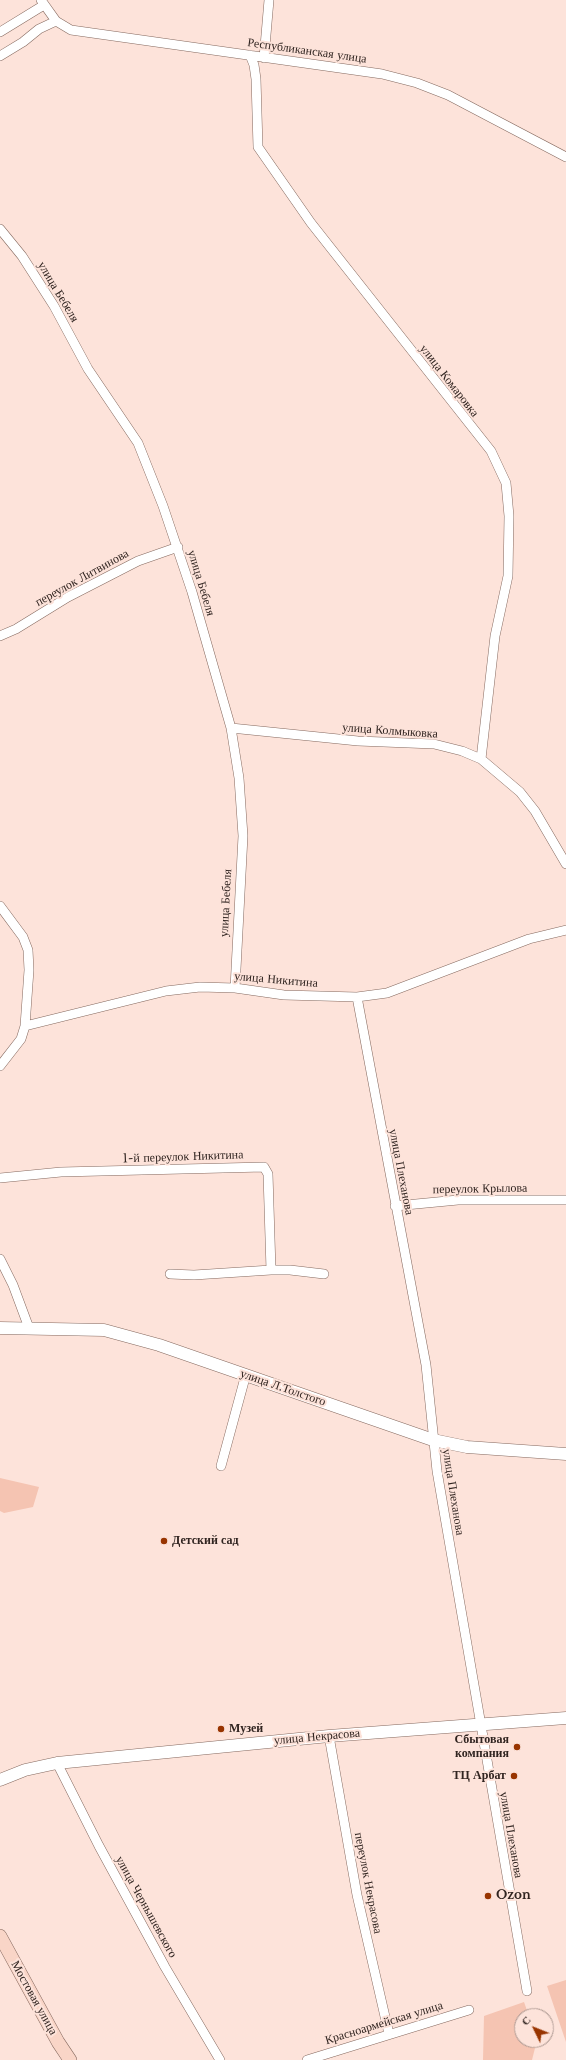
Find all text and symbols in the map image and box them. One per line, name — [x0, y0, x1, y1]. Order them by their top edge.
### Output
street label: Республиканская улица — [246, 36, 368, 66]
street label: улица Бебеля — [34, 259, 82, 325]
street label: улица Комаровка — [416, 342, 482, 420]
street label: переулок Литвинова — [33, 546, 131, 610]
street label: улица Бебеля — [184, 548, 218, 618]
street label: улица Колмыковка — [342, 720, 438, 742]
street label: улица Бебеля — [217, 869, 235, 937]
street label: улица Никитина — [234, 969, 318, 991]
street label: улица Плеханова — [386, 1128, 416, 1216]
street label: 1-й переулок Никитина — [122, 1148, 244, 1166]
street label: переулок Крылова — [433, 1181, 527, 1197]
street label: улица Л.Толстого — [238, 1367, 328, 1409]
street label: улица Плеханова — [439, 1448, 467, 1536]
place label: Детский сад — [172, 1534, 239, 1548]
marker: Детский сад — [159, 1536, 169, 1546]
place label: Музей — [229, 1722, 263, 1736]
marker: Музей — [216, 1724, 226, 1734]
street label: улица Некрасова — [273, 1726, 361, 1748]
place label: Сбытовая компания — [454, 1733, 509, 1761]
marker: Сбытовая компания — [512, 1742, 522, 1752]
place label: ТЦ Арбат — [453, 1769, 506, 1783]
marker: ТЦ Арбат — [509, 1771, 519, 1781]
street label: улица Плеханова — [496, 1791, 526, 1879]
street label: переулок Некрасова — [351, 1831, 385, 1935]
street label: улица Чернышевского — [112, 1854, 180, 1960]
place label: Ozon — [496, 1889, 531, 1903]
marker: Ozon — [483, 1891, 493, 1901]
street label: Мостовая улица — [8, 1958, 60, 2038]
street label: Красноармейская улица — [323, 1998, 445, 2048]
north arrow — [514, 2008, 554, 2048]
text: С — [518, 2013, 534, 2028]

